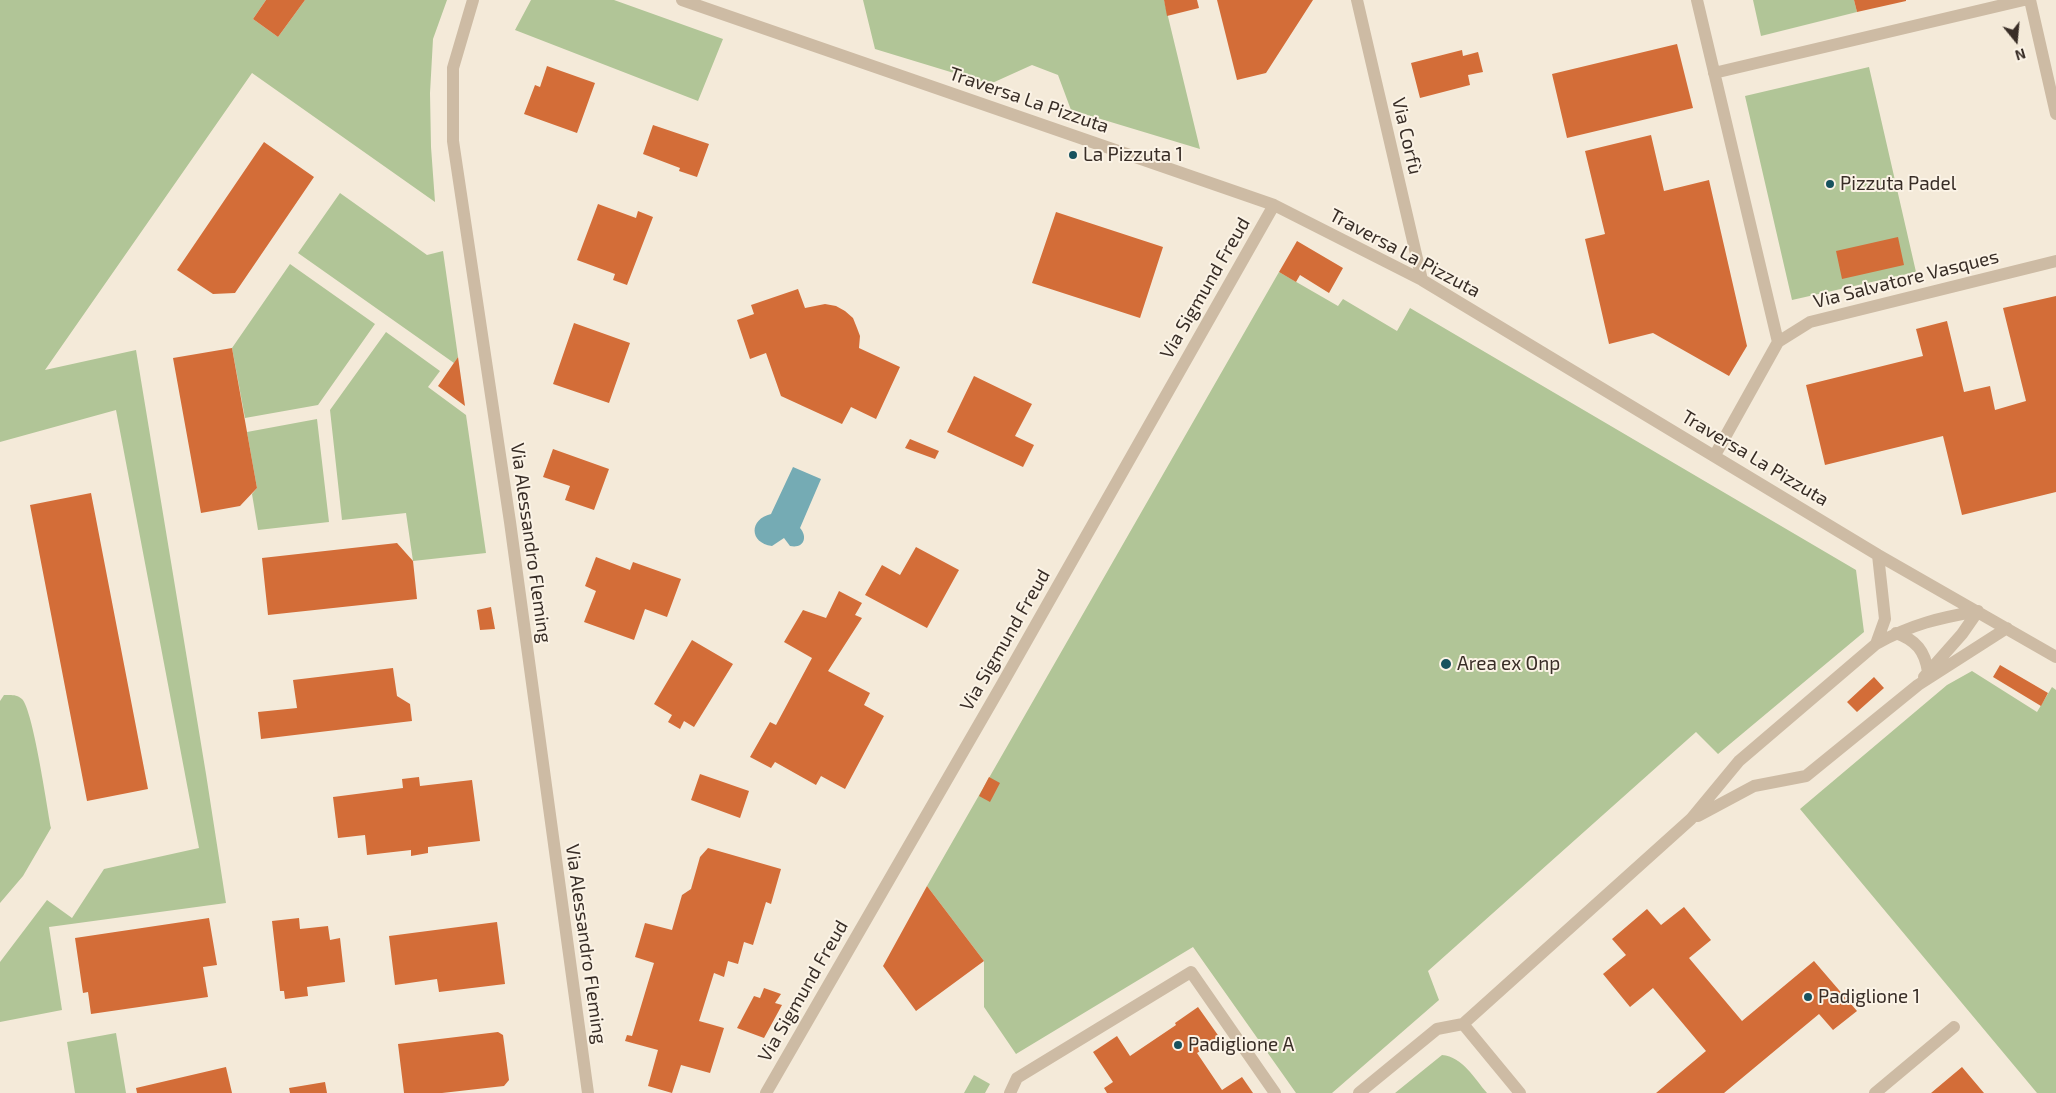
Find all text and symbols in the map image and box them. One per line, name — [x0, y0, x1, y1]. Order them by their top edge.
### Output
north arrow — [1991, 15, 2041, 65]
text: N — [2013, 45, 2028, 64]
street label: Traversa La Pizzuta — [946, 62, 1112, 138]
street label: Via Corfù — [1387, 95, 1427, 177]
place label: La Pizzuta 1 — [1083, 144, 1183, 166]
marker: La Pizzuta 1 — [1067, 149, 1079, 161]
place label: Pizzuta Padel — [1840, 173, 1956, 195]
marker: Pizzuta Padel — [1824, 178, 1836, 190]
street label: Traversa La Pizzuta — [1326, 204, 1484, 302]
street label: Via Sigmund Freud — [1155, 213, 1255, 363]
street label: Via Salvatore Vasques — [1811, 245, 2001, 313]
street label: Traversa La Pizzuta — [1677, 405, 1833, 511]
street label: Via Alessandro Fleming — [506, 442, 556, 644]
street label: Via Sigmund Freud — [955, 565, 1055, 715]
place label: Area ex Onp — [1457, 653, 1560, 675]
marker: Area ex Onp — [1439, 657, 1453, 671]
street label: Via Alessandro Fleming — [561, 843, 611, 1045]
street label: Via Sigmund Freud — [753, 916, 853, 1066]
place label: Padiglione 1 — [1818, 986, 1920, 1008]
marker: Padiglione 1 — [1802, 991, 1814, 1003]
place label: Padiglione A — [1188, 1034, 1294, 1056]
marker: Padiglione A — [1172, 1039, 1184, 1051]

